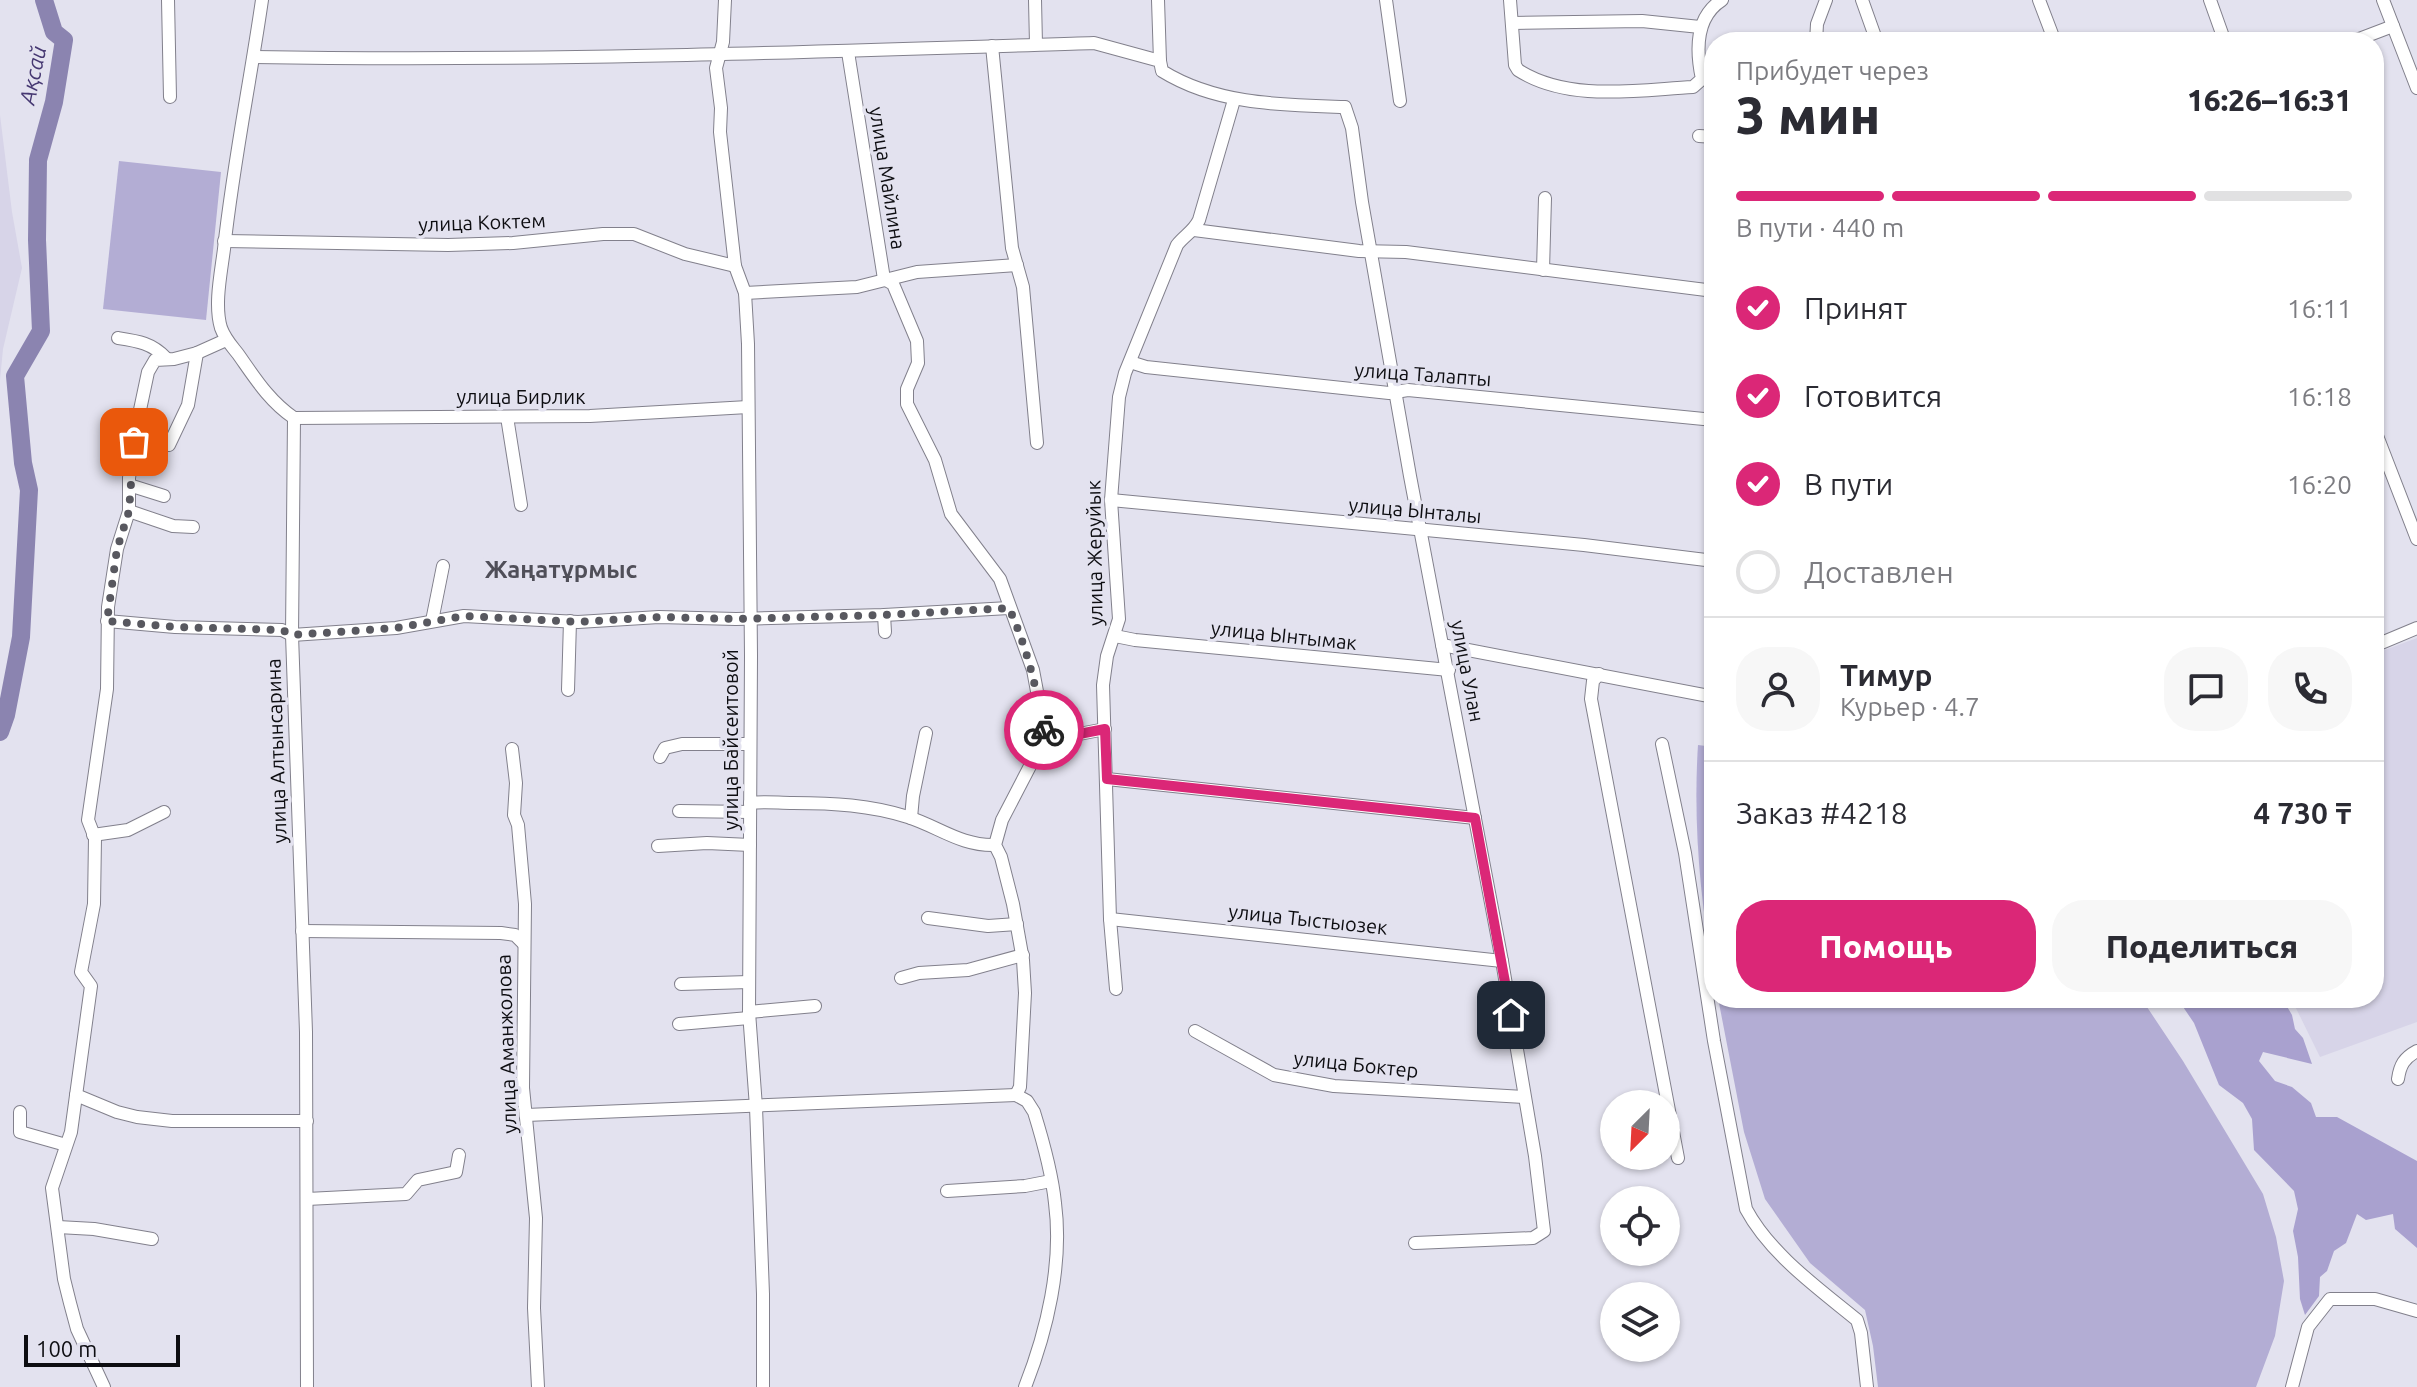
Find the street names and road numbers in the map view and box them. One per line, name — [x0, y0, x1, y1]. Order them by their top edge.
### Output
street label: улица Майлина — [865, 105, 911, 251]
street label: улица Коктем — [418, 208, 546, 236]
street label: улица Талапты — [1354, 358, 1492, 390]
street label: улица Бирлик — [456, 385, 586, 408]
street label: улица Жеруйык — [1081, 480, 1107, 626]
street label: улица Ынталы — [1348, 493, 1482, 527]
street label: улица Ынтымак — [1210, 616, 1358, 654]
street label: улица Улан — [1447, 618, 1489, 724]
street label: улица Байсеитовой — [719, 649, 742, 831]
street label: улица Алтынсарина — [261, 658, 291, 844]
street label: улица Тыстыозек — [1227, 899, 1389, 939]
street label: улица Аманжолова — [491, 954, 521, 1134]
street label: улица Боктер — [1292, 1046, 1420, 1082]

